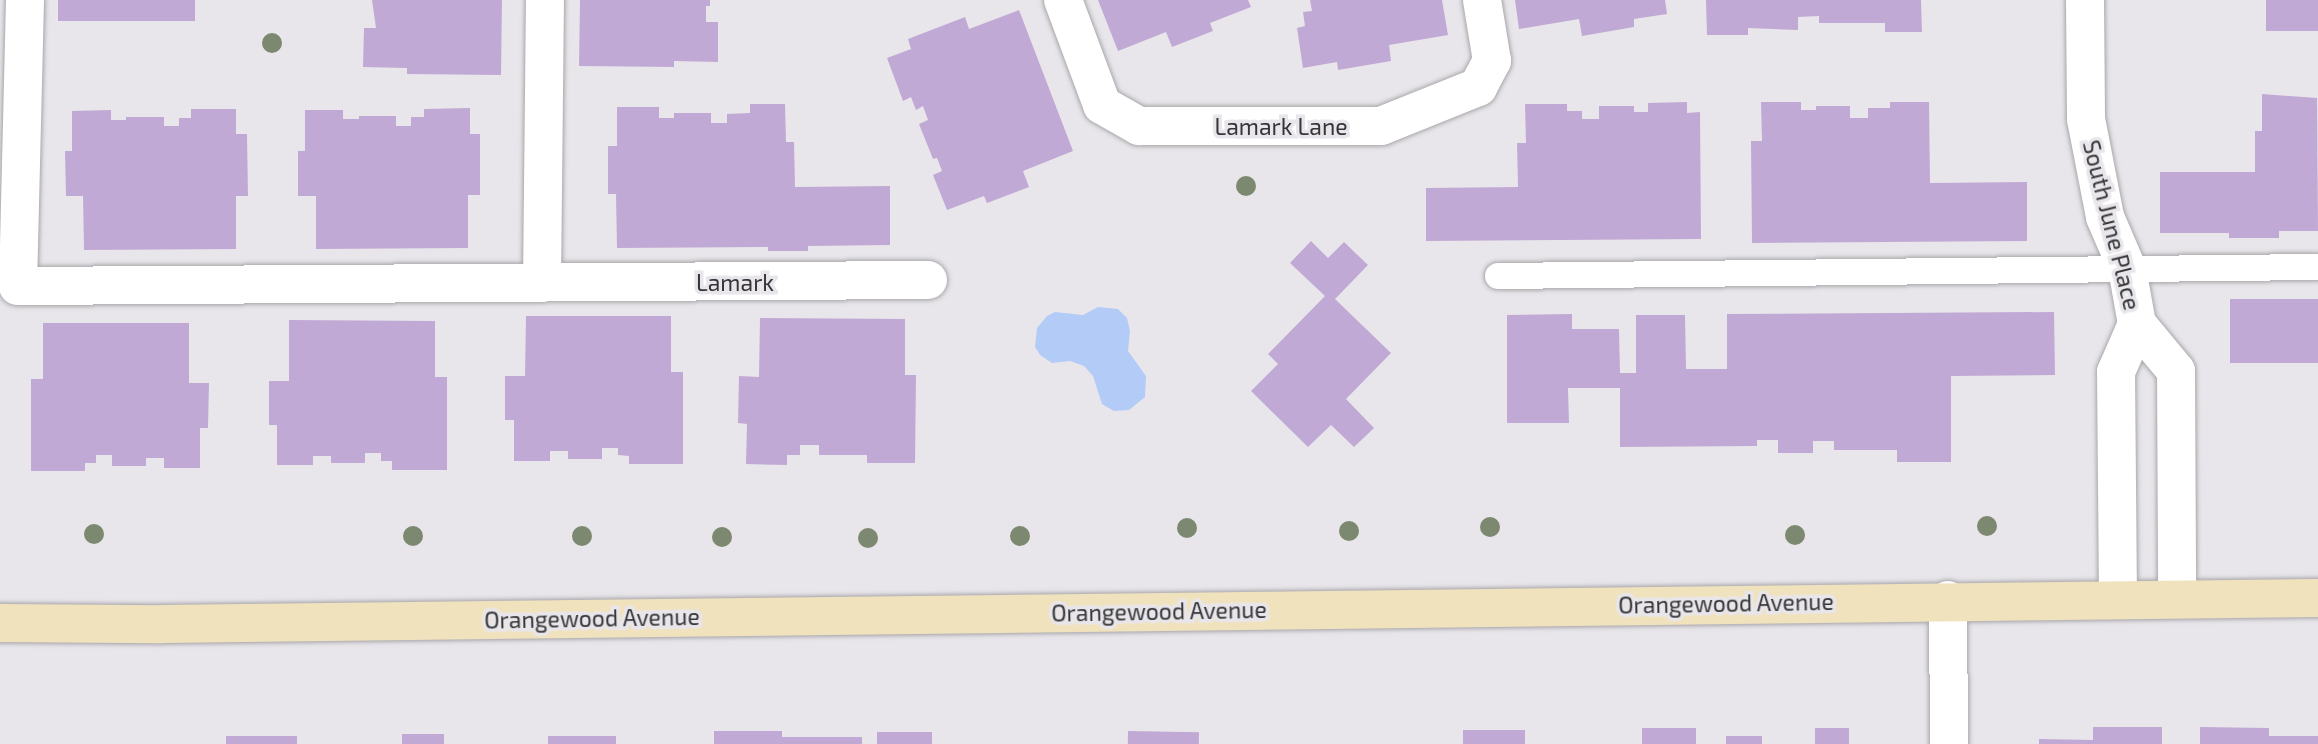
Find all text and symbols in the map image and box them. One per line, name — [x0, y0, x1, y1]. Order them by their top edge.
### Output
street label: Lamark Lane — [1214, 112, 1348, 140]
street label: South June Place — [2077, 137, 2147, 313]
street label: Lamark — [696, 268, 774, 296]
street label: Orangewood Avenue — [1618, 587, 1834, 619]
street label: Orangewood Avenue — [1051, 595, 1267, 627]
street label: Orangewood Avenue — [484, 602, 700, 634]

